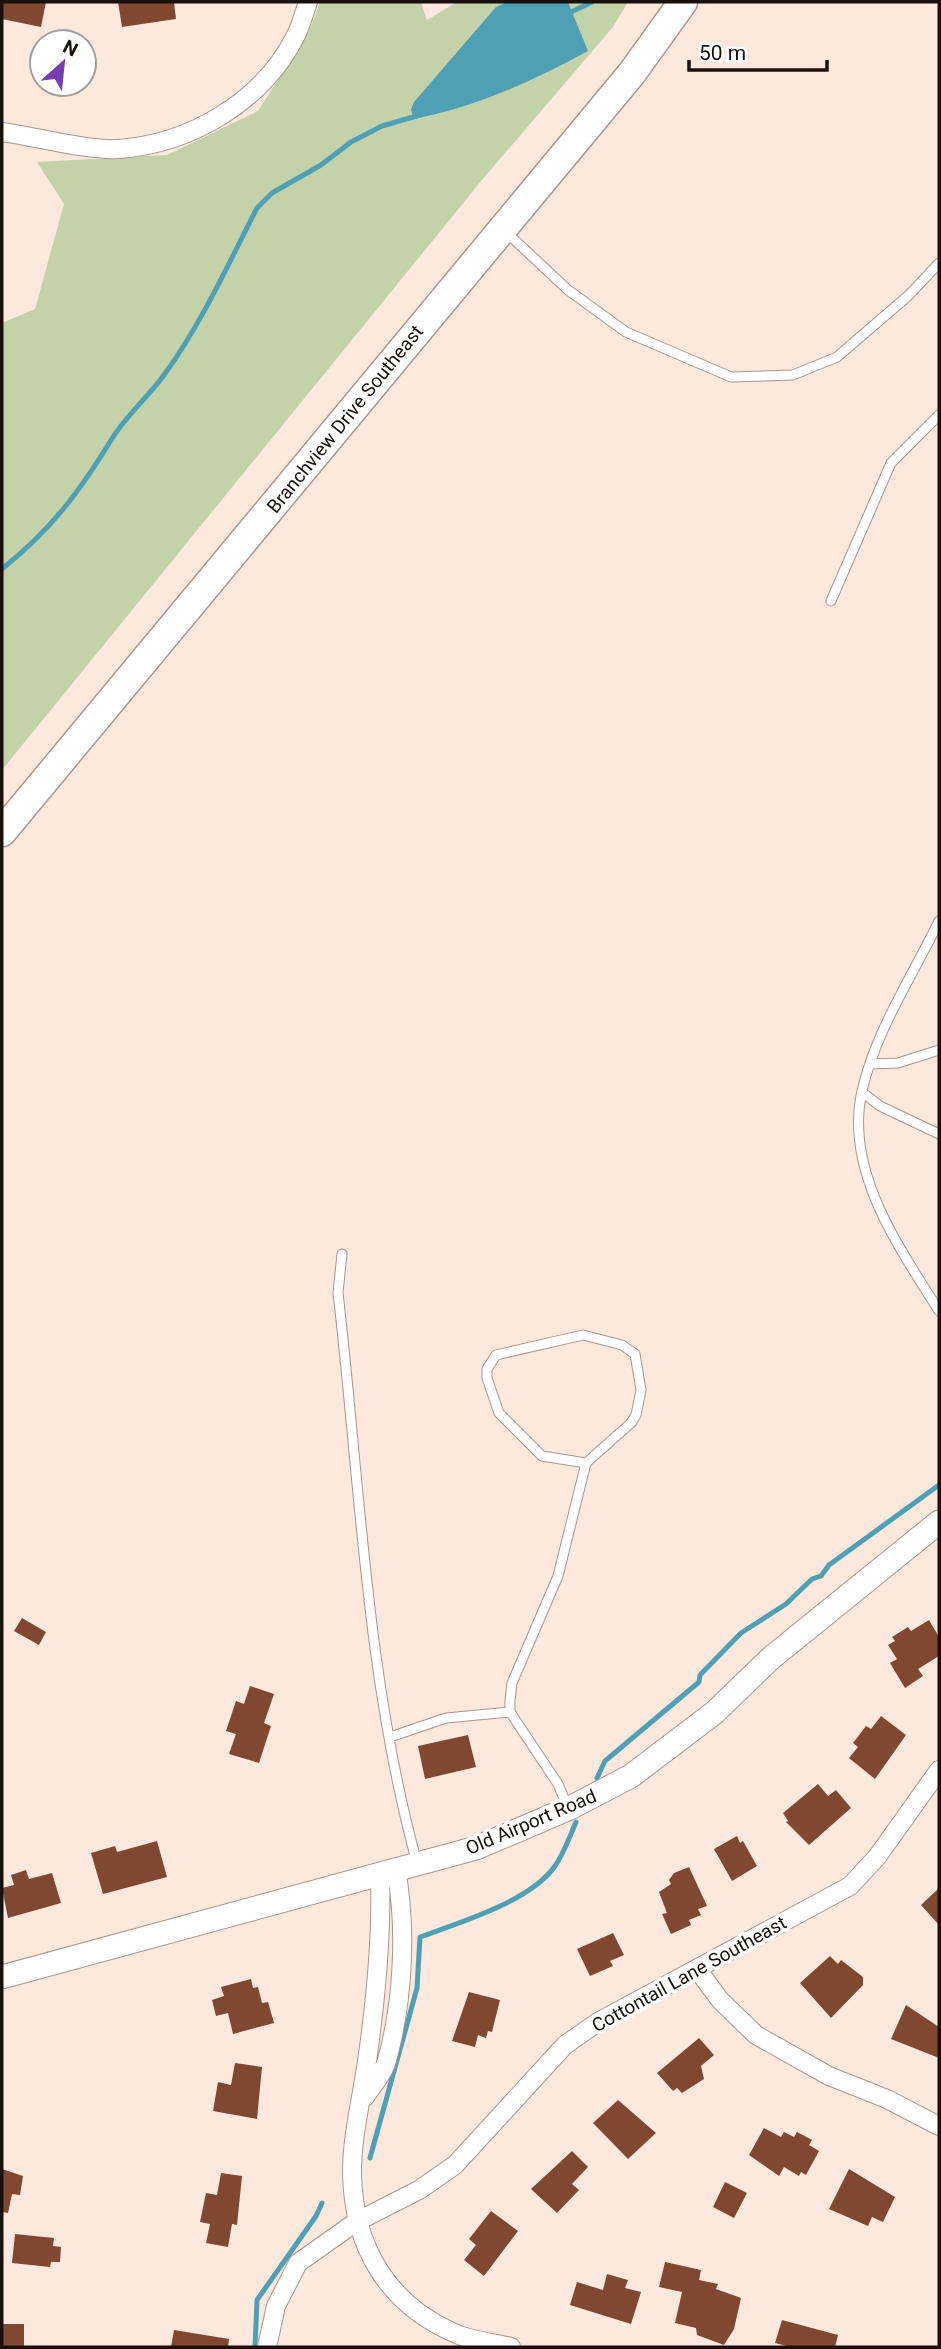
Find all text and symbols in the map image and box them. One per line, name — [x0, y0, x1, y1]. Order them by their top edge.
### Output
north arrow — [28, 28, 98, 98]
scale bar — [689, 28, 827, 72]
text: N — [59, 35, 82, 62]
text: 50 m — [699, 41, 746, 65]
street label: Branchview Drive Southeast — [262, 320, 428, 518]
street label: Old Airport Road — [462, 1784, 600, 1860]
street label: Cottontail Lane Southeast — [588, 1911, 790, 2037]

